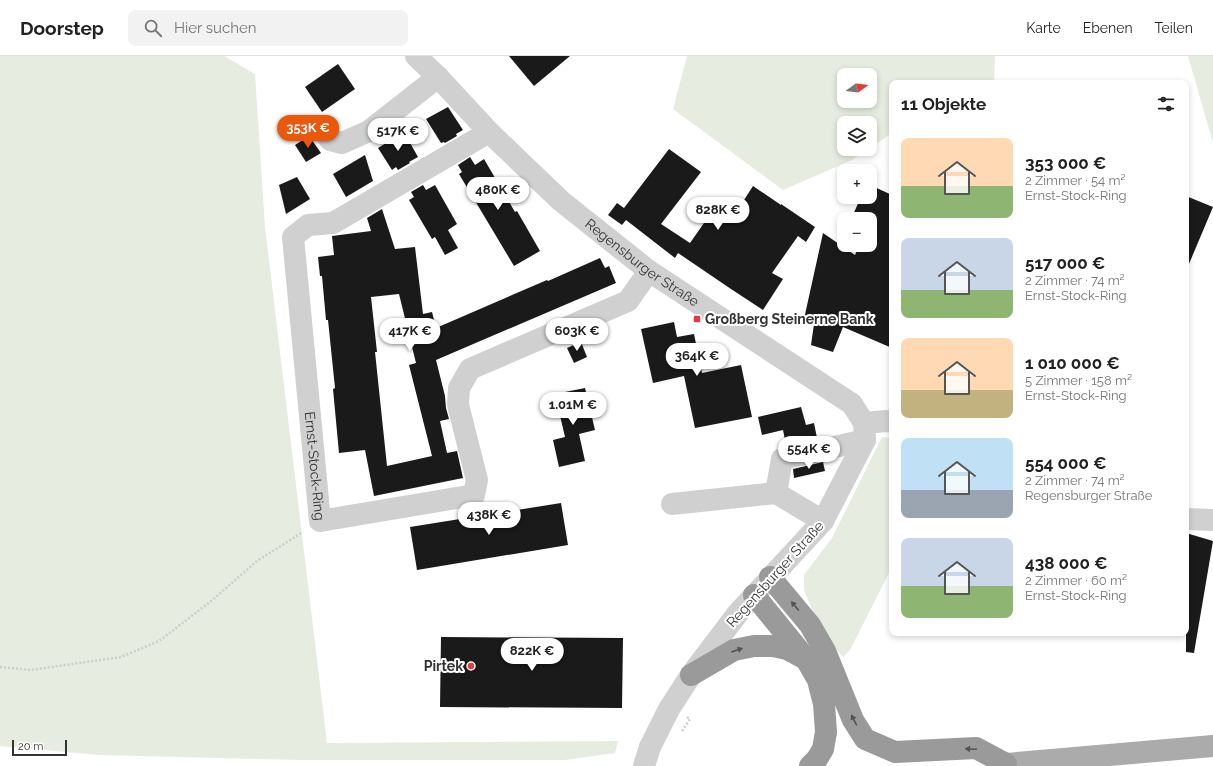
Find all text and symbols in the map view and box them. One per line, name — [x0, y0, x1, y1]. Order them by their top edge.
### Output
search box — [128, 10, 408, 46]
text: Doorstep — [20, 17, 104, 39]
icon: search — [142, 17, 164, 39]
text: Hier suchen — [174, 19, 257, 37]
text: Karte — [1026, 20, 1061, 36]
text: Ebenen — [1083, 20, 1133, 36]
text: Teilen — [1155, 20, 1193, 36]
north arrow — [837, 68, 877, 108]
map controls — [837, 68, 877, 252]
icon: filters — [1155, 93, 1177, 115]
text: 11 Objekte — [901, 94, 986, 114]
pin: 353K € — [275, 115, 341, 149]
button: layers — [837, 116, 877, 156]
pin: 517K € — [365, 118, 431, 152]
text: 353K € — [286, 120, 330, 135]
text: 517K € — [377, 123, 419, 138]
text: 353 000 € — [1025, 153, 1106, 173]
icon: home — [933, 154, 981, 202]
button: + — [837, 164, 877, 204]
text: 2 Zimmer · 54 m² — [1025, 173, 1125, 188]
pin: 480K € — [465, 177, 531, 211]
text: 480K € — [475, 182, 521, 197]
text: Ernst-Stock-Ring — [1025, 188, 1127, 203]
pin: 828K € — [685, 197, 751, 231]
text: 828K € — [695, 202, 741, 217]
button: − — [837, 212, 877, 252]
street label: Regensburger Straße — [582, 215, 702, 309]
text: 517 000 € — [1025, 253, 1105, 273]
icon: home — [933, 254, 981, 302]
text: 2 Zimmer · 74 m² — [1025, 273, 1125, 288]
text: Ernst-Stock-Ring — [1025, 288, 1127, 303]
place label: Großberg Steinerne Bank — [705, 311, 874, 327]
marker: Großberg Steinerne Bank — [692, 314, 702, 324]
pin: 417K € — [377, 318, 443, 352]
pin: 603K € — [544, 318, 610, 352]
text: 417K € — [388, 323, 432, 338]
text: 603K € — [554, 323, 600, 338]
pin: 364K € — [664, 343, 730, 377]
text: 364K € — [675, 348, 719, 363]
text: 1 010 000 € — [1025, 353, 1120, 373]
icon: home — [933, 354, 981, 402]
text: 5 Zimmer · 158 m² — [1025, 373, 1132, 388]
text: Ernst-Stock-Ring — [1025, 388, 1127, 403]
pin: 1.01M € — [536, 392, 610, 426]
text: 1.01M € — [549, 397, 597, 412]
street label: Ernst-Stock-Ring — [302, 411, 328, 521]
pin: 554K € — [776, 436, 842, 470]
text: 554K € — [787, 441, 831, 456]
text: 554 000 € — [1025, 453, 1107, 473]
icon: home — [933, 454, 981, 502]
text: 2 Zimmer · 74 m² — [1025, 473, 1125, 488]
text: Regensburger Straße — [1025, 488, 1152, 503]
pin: 438K € — [456, 502, 522, 536]
text: 438K € — [467, 507, 511, 522]
street label: Regensburger Straße — [723, 518, 827, 630]
text: 438 000 € — [1025, 553, 1108, 573]
icon: home — [933, 554, 981, 602]
text: 2 Zimmer · 60 m² — [1025, 573, 1127, 588]
text: Ernst-Stock-Ring — [1025, 588, 1127, 603]
one-way arrow — [790, 601, 799, 611]
pin: 822K € — [499, 638, 565, 672]
text: 822K € — [510, 643, 554, 658]
one-way arrow — [732, 647, 744, 653]
place label: Pirtek — [424, 658, 463, 674]
marker: Pirtek — [466, 661, 476, 671]
one-way arrow — [851, 715, 857, 726]
scale bar — [12, 738, 67, 757]
text: 20 m — [18, 740, 43, 753]
one-way arrow — [964, 746, 977, 752]

